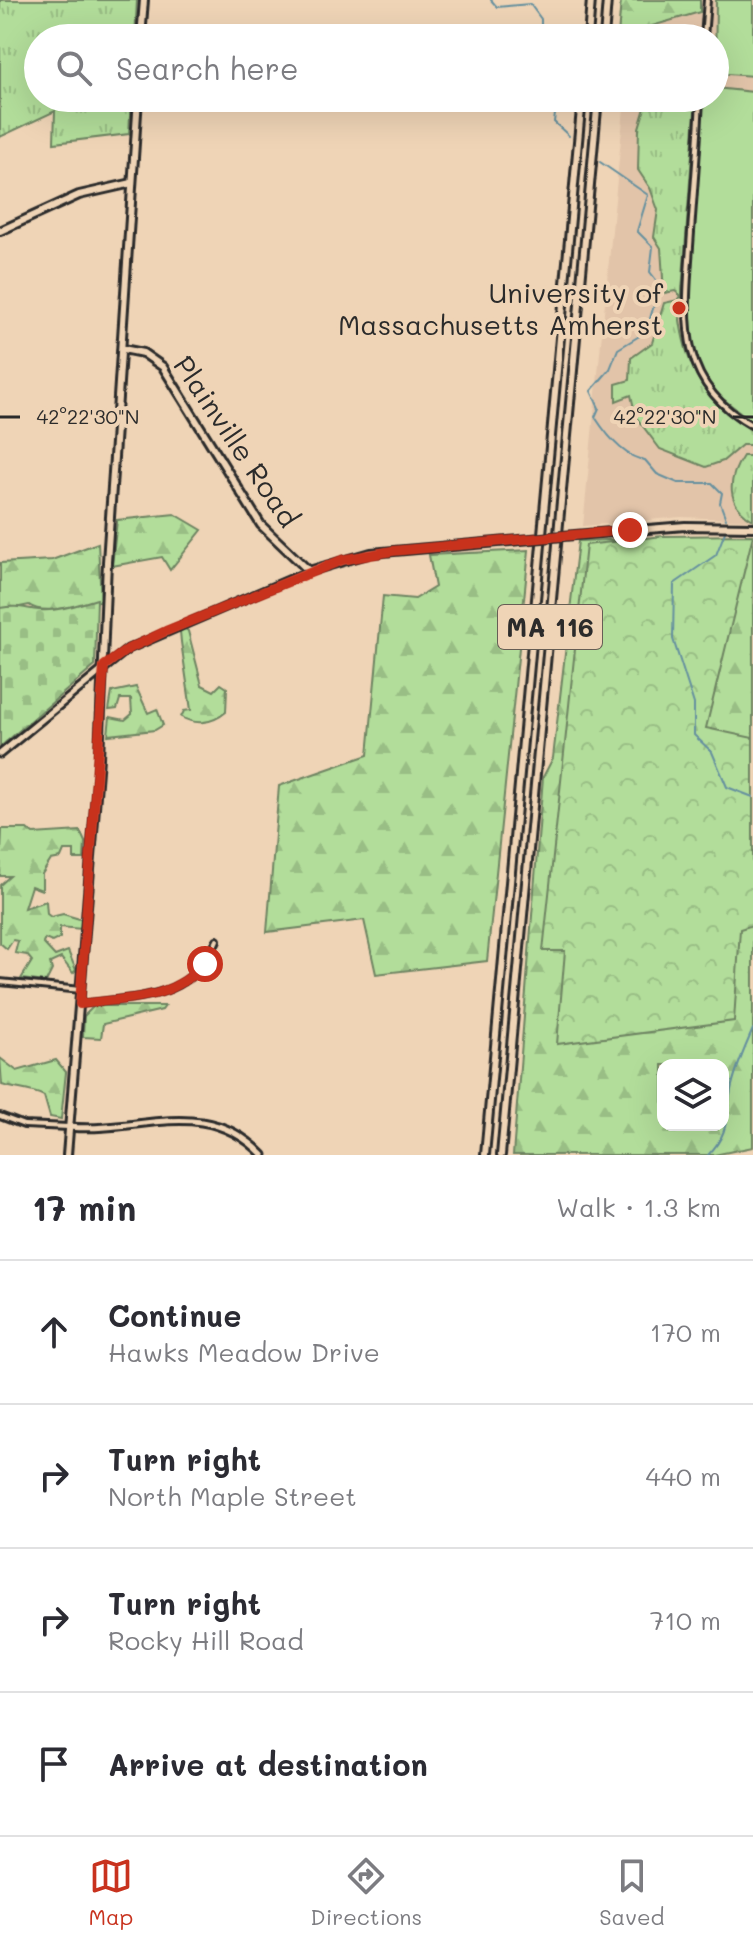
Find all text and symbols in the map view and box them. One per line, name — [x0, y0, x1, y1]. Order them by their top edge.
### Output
search box — [24, 24, 729, 112]
icon: search — [52, 46, 96, 90]
text: Search here — [116, 48, 299, 88]
place label: University of Massachusetts Amherst — [338, 274, 664, 342]
marker: University of Massachusetts Amherst — [670, 299, 688, 317]
street label: Plainville Road — [166, 348, 308, 534]
text: 42°22'30"N — [36, 403, 140, 429]
text: 42°22'30"N — [613, 403, 717, 429]
route end — [612, 512, 648, 548]
road number: MA 116 — [498, 605, 602, 649]
route start — [187, 946, 223, 982]
map controls — [657, 1059, 729, 1131]
button: layers — [657, 1059, 729, 1131]
text: 17 min — [32, 1185, 136, 1230]
text: Walk · 1.3 km — [556, 1190, 721, 1224]
text: Continue — [108, 1295, 241, 1335]
icon: ahead — [32, 1310, 76, 1354]
text: 170 m — [650, 1315, 721, 1349]
text: Hawks Meadow Drive — [108, 1335, 380, 1369]
text: Turn right — [108, 1439, 261, 1479]
icon: right — [32, 1454, 76, 1498]
text: 440 m — [645, 1459, 721, 1493]
text: North Maple Street — [108, 1479, 357, 1513]
text: Turn right — [108, 1583, 261, 1623]
icon: right — [32, 1598, 76, 1642]
text: 710 m — [650, 1603, 721, 1637]
text: Rocky Hill Road — [108, 1623, 304, 1657]
icon: arrive — [32, 1742, 76, 1786]
text: Arrive at destination — [108, 1744, 428, 1784]
tab: Map — [89, 1854, 133, 1931]
tab: Directions — [310, 1854, 422, 1931]
tab: Saved — [599, 1854, 664, 1931]

